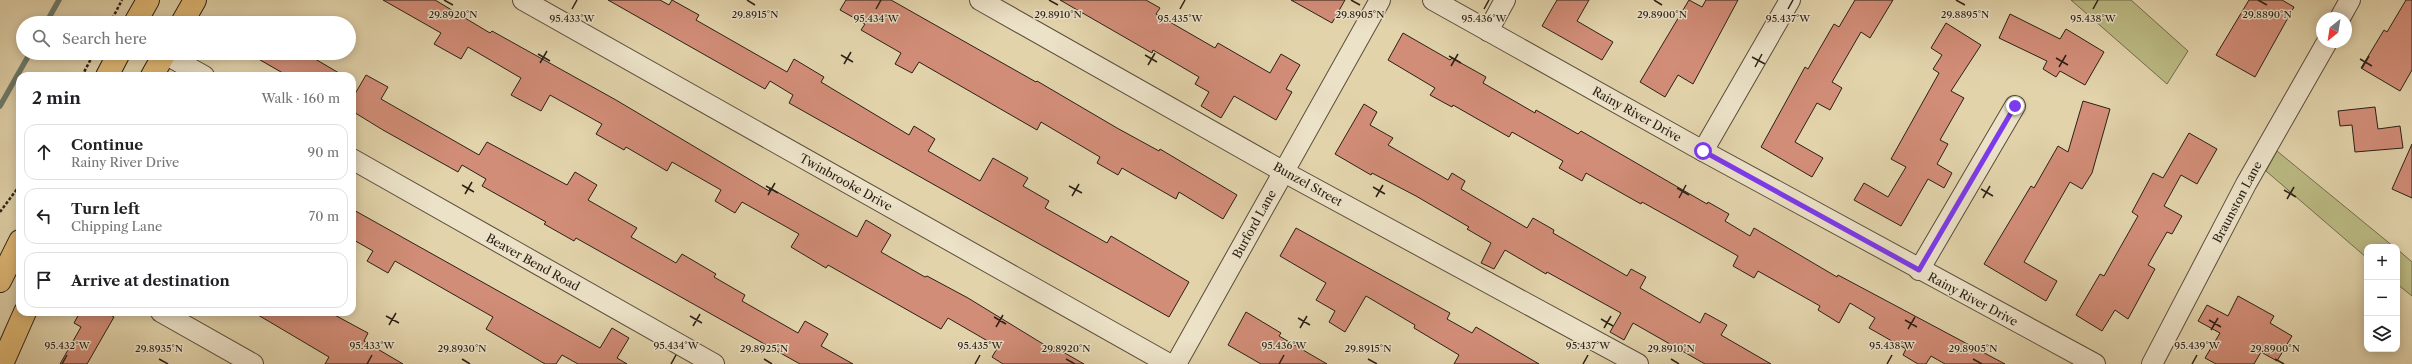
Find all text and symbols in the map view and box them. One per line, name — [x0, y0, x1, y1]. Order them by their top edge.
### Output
text: 29.8920°N — [428, 8, 478, 21]
text: 29.8915°N — [732, 8, 778, 21]
text: 29.8910°N — [1034, 8, 1082, 21]
text: 29.8905°N — [1336, 8, 1384, 21]
text: 29.8900°N — [1637, 8, 1687, 21]
text: 29.8895°N — [1941, 8, 1989, 21]
text: 29.8890°N — [2242, 8, 2292, 21]
text: 95.433°W — [550, 12, 596, 25]
text: 95.434°W — [853, 12, 900, 25]
text: 95.435°W — [1158, 12, 1204, 25]
text: 95.436°W — [1461, 12, 1508, 25]
text: 95.437°W — [1766, 12, 1811, 25]
text: 95.438°W — [2070, 12, 2117, 25]
north arrow — [2316, 12, 2352, 48]
search box — [16, 16, 356, 60]
icon: search — [30, 27, 52, 49]
text: Search here — [62, 29, 147, 48]
street label: Rainy River Drive — [1590, 83, 1685, 145]
text: 2 min — [32, 88, 81, 108]
text: Walk · 160 m — [261, 90, 340, 106]
route end — [2006, 97, 2024, 115]
text: Continue — [71, 135, 143, 154]
icon: ahead — [33, 141, 55, 163]
route start — [1694, 142, 1712, 160]
text: 90 m — [308, 144, 339, 160]
street label: Twinbrooke Drive — [797, 150, 895, 214]
text: Rainy River Drive — [71, 154, 179, 170]
street label: Braunston Lane — [2209, 158, 2265, 245]
street label: Bunzel Street — [1271, 159, 1346, 210]
street label: Burford Lane — [1229, 187, 1279, 261]
text: Turn left — [71, 199, 140, 218]
icon: left — [33, 205, 55, 227]
text: 70 m — [309, 208, 339, 224]
text: Chipping Lane — [71, 218, 162, 234]
street label: Beaver Bend Road — [484, 230, 583, 294]
map controls — [2364, 244, 2400, 352]
button: + — [2364, 244, 2400, 280]
icon: arrive — [33, 269, 55, 291]
street label: Rainy River Drive — [1925, 269, 2021, 329]
text: Arrive at destination — [71, 271, 230, 290]
button: − — [2364, 280, 2400, 316]
button: layers — [2364, 316, 2400, 352]
text: 95.432°W — [44, 339, 91, 352]
text: 95.433°W — [350, 339, 396, 352]
text: 95.434°W — [653, 339, 700, 352]
text: 95.435°W — [958, 339, 1004, 352]
text: 95.436°W — [1261, 339, 1308, 352]
text: 95.437°W — [1566, 339, 1611, 352]
text: 95.438°W — [1869, 339, 1916, 352]
text: 95.439°W — [2174, 339, 2221, 352]
text: 29.8935°N — [135, 342, 183, 355]
text: 29.8930°N — [438, 342, 487, 355]
text: 29.8925°N — [740, 342, 788, 355]
text: 29.8920°N — [1041, 342, 1091, 355]
text: 29.8915°N — [1345, 342, 1391, 355]
text: 29.8910°N — [1647, 342, 1695, 355]
text: 29.8905°N — [1949, 342, 1997, 355]
text: 29.8900°N — [2250, 342, 2300, 355]

